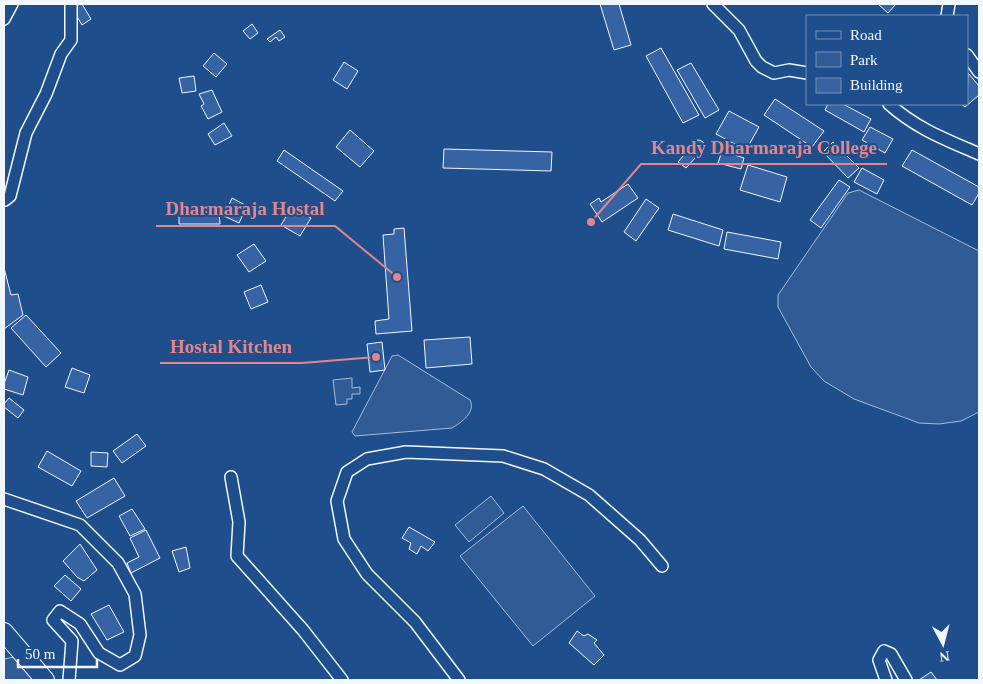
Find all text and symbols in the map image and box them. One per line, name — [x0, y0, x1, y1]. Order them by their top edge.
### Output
legend — [806, 15, 968, 105]
text: Road — [850, 27, 882, 43]
text: Park — [850, 52, 878, 68]
text: Building — [850, 77, 903, 93]
callout: Kandy Dharmaraja College — [641, 130, 887, 164]
text: Kandy Dharmaraja College — [651, 137, 877, 158]
callout: Dharmaraja Hostal — [156, 192, 335, 226]
text: Dharmaraja Hostal — [166, 198, 324, 219]
callout: Hostal Kitchen — [160, 329, 302, 363]
text: Hostal Kitchen — [170, 336, 292, 357]
north arrow — [918, 619, 968, 669]
scale bar — [18, 636, 96, 668]
text: 50 m — [25, 646, 56, 662]
text: N — [939, 648, 950, 664]

